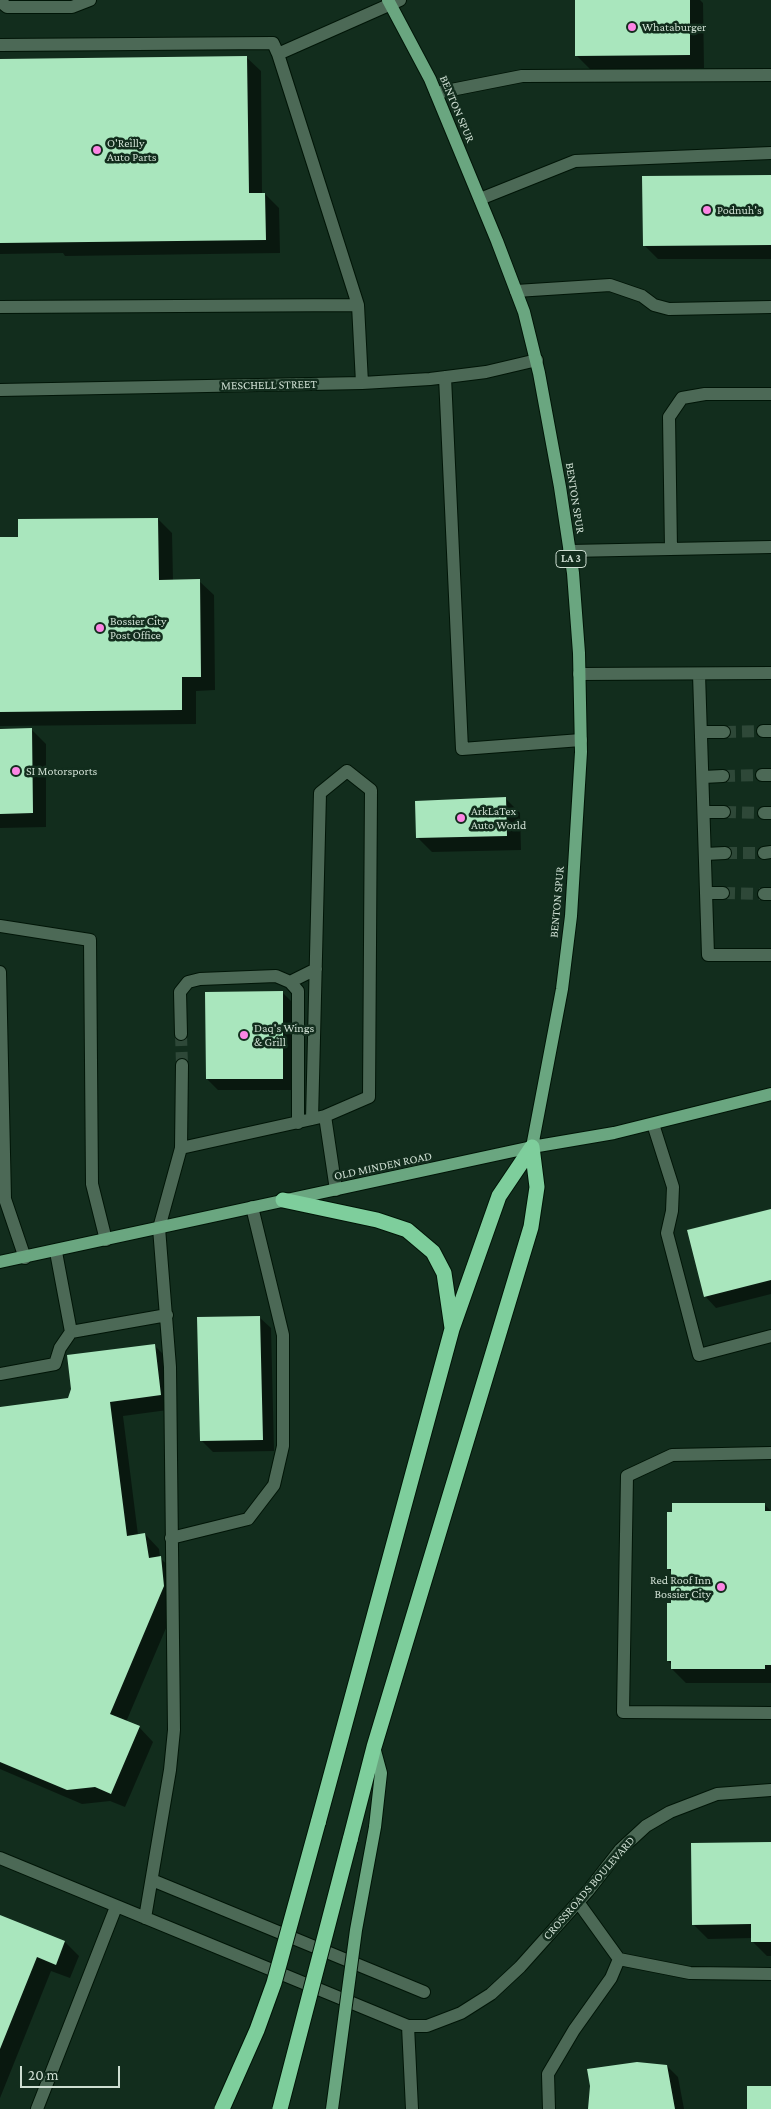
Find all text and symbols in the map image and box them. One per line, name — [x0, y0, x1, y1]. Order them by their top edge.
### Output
place label: Whataburger — [642, 20, 706, 34]
marker: Whataburger — [626, 21, 638, 33]
street label: BENTON SPUR — [436, 73, 478, 145]
place label: O'Reilly Auto Parts — [107, 136, 156, 164]
marker: O'Reilly Auto Parts — [91, 144, 103, 156]
place label: Podnuh's — [717, 203, 762, 217]
marker: Podnuh's — [701, 204, 713, 216]
street label: MESCHELL STREET — [221, 377, 317, 393]
street label: BENTON SPUR — [562, 461, 588, 535]
road number: LA 3 — [556, 550, 586, 568]
place label: Bossier City Post Office — [110, 614, 167, 642]
marker: Bossier City Post Office — [94, 622, 106, 634]
place label: SI Motorsports — [26, 764, 97, 778]
marker: SI Motorsports — [10, 765, 22, 777]
place label: ArkLaTex Auto World — [471, 804, 526, 832]
marker: ArkLaTex Auto World — [455, 812, 467, 824]
street label: BENTON SPUR — [547, 866, 567, 938]
place label: Daq's Wings & Grill — [254, 1021, 314, 1049]
marker: Daq's Wings & Grill — [238, 1029, 250, 1041]
street label: OLD MINDEN ROAD — [333, 1149, 433, 1183]
place label: Red Roof Inn Bossier City — [650, 1573, 711, 1601]
marker: Red Roof Inn Bossier City — [715, 1581, 727, 1593]
street label: CROSSROADS BOULEVARD — [540, 1833, 638, 1943]
scale bar — [22, 2056, 122, 2088]
text: 20 m — [28, 2067, 59, 2083]

